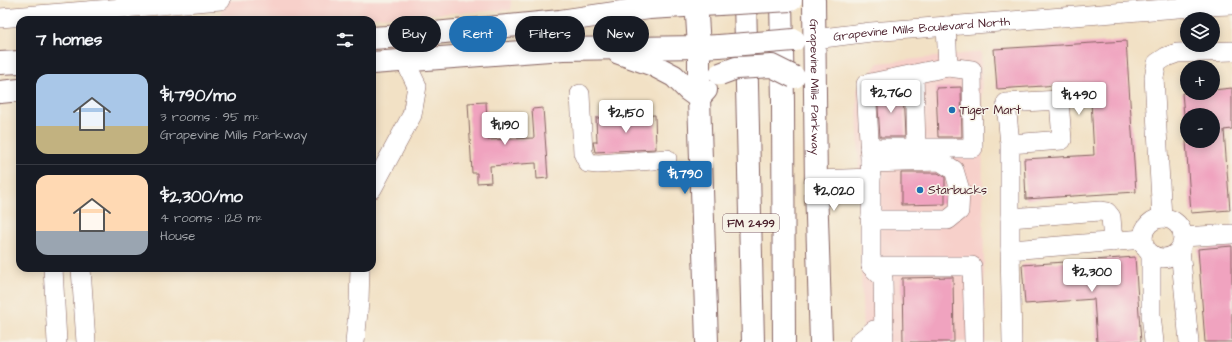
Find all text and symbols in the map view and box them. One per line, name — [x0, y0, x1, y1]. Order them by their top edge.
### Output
map controls — [1180, 12, 1220, 148]
button: layers — [1180, 12, 1220, 52]
street label: Grapevine Mills Boulevard North — [832, 13, 1011, 45]
chip: Buy — [388, 16, 441, 52]
chip: Rent — [449, 16, 507, 52]
chip: Filters — [515, 16, 585, 52]
chip: New — [593, 16, 649, 52]
street label: Grapevine Mills Parkway — [806, 19, 824, 156]
text: 7 homes — [36, 28, 102, 52]
icon: filters — [334, 29, 356, 51]
button: + — [1180, 60, 1220, 100]
pin: $2,760 — [858, 80, 924, 114]
pin: $1,490 — [1046, 82, 1112, 116]
text: $1,790/mo — [160, 84, 236, 108]
text: $2,760 — [870, 84, 912, 102]
text: $1,490 — [1061, 86, 1097, 104]
icon: home — [68, 90, 116, 138]
pin: $2,150 — [593, 100, 659, 134]
place label: Tiger Mart — [960, 102, 1021, 120]
text: $2,150 — [608, 104, 644, 122]
marker: Tiger Mart — [947, 105, 957, 115]
text: 3 rooms · 95 m² — [160, 108, 259, 126]
button: − — [1180, 108, 1220, 148]
pin: $1,190 — [472, 112, 538, 146]
text: $1,190 — [491, 116, 519, 134]
text: Grapevine Mills Parkway — [160, 126, 307, 144]
pin: $1,790 — [652, 161, 718, 195]
text: $1,790 — [668, 165, 702, 183]
pin: $2,020 — [801, 178, 867, 212]
text: $2,020 — [814, 182, 854, 200]
place label: Starbucks — [928, 182, 987, 199]
text: $2,300/mo — [160, 185, 243, 209]
marker: Starbucks — [915, 185, 925, 195]
icon: home — [68, 191, 116, 239]
text: 4 rooms · 128 m² — [160, 209, 262, 227]
road number: FM 2499 — [723, 214, 779, 232]
text: House — [160, 227, 195, 245]
pin: $2,300 — [1059, 259, 1125, 293]
text: $2,300 — [1072, 263, 1112, 281]

